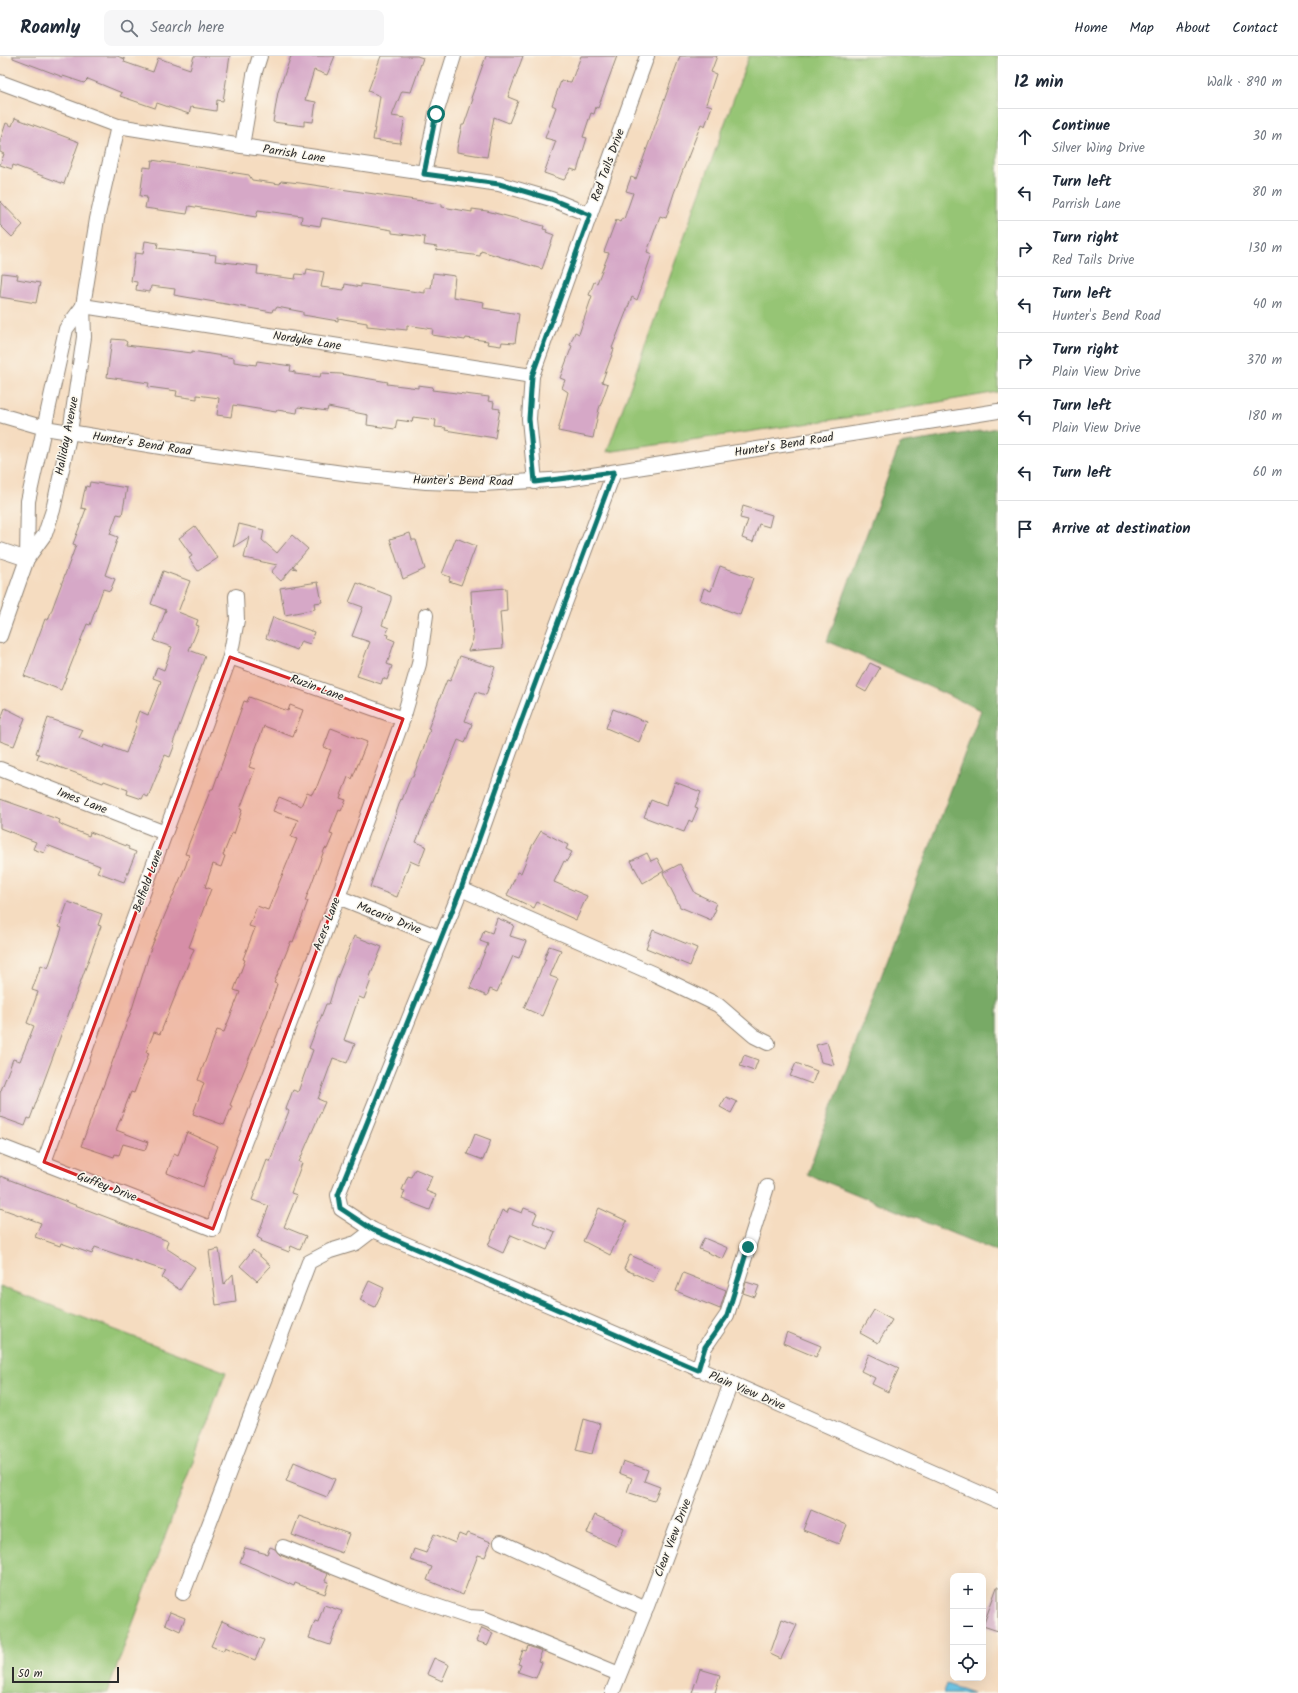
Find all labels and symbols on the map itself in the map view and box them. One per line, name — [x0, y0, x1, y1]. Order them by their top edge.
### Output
route start — [427, 105, 445, 123]
street label: Red Tails Drive — [586, 125, 630, 204]
street label: Parrish Lane — [261, 140, 327, 168]
street label: Nordyke Lane — [271, 326, 343, 356]
street label: Halliday Avenue — [50, 394, 84, 477]
street label: Hunter's Bend Road — [91, 427, 194, 461]
street label: Hunter's Bend Road — [733, 428, 836, 462]
street label: Hunter's Bend Road — [413, 471, 514, 491]
street label: Ruzin Lane — [287, 669, 347, 707]
street label: Imes Lane — [54, 783, 111, 820]
street label: Belfield Lane — [128, 846, 168, 915]
street label: Acers Lane — [308, 894, 346, 954]
street label: Macario Drive — [354, 896, 425, 940]
street label: Guffey Drive — [74, 1167, 140, 1207]
route end — [739, 1238, 757, 1256]
street label: Plain View Drive — [706, 1366, 789, 1416]
street label: Clear View Drive — [649, 1496, 697, 1580]
scale bar — [12, 1665, 119, 1684]

